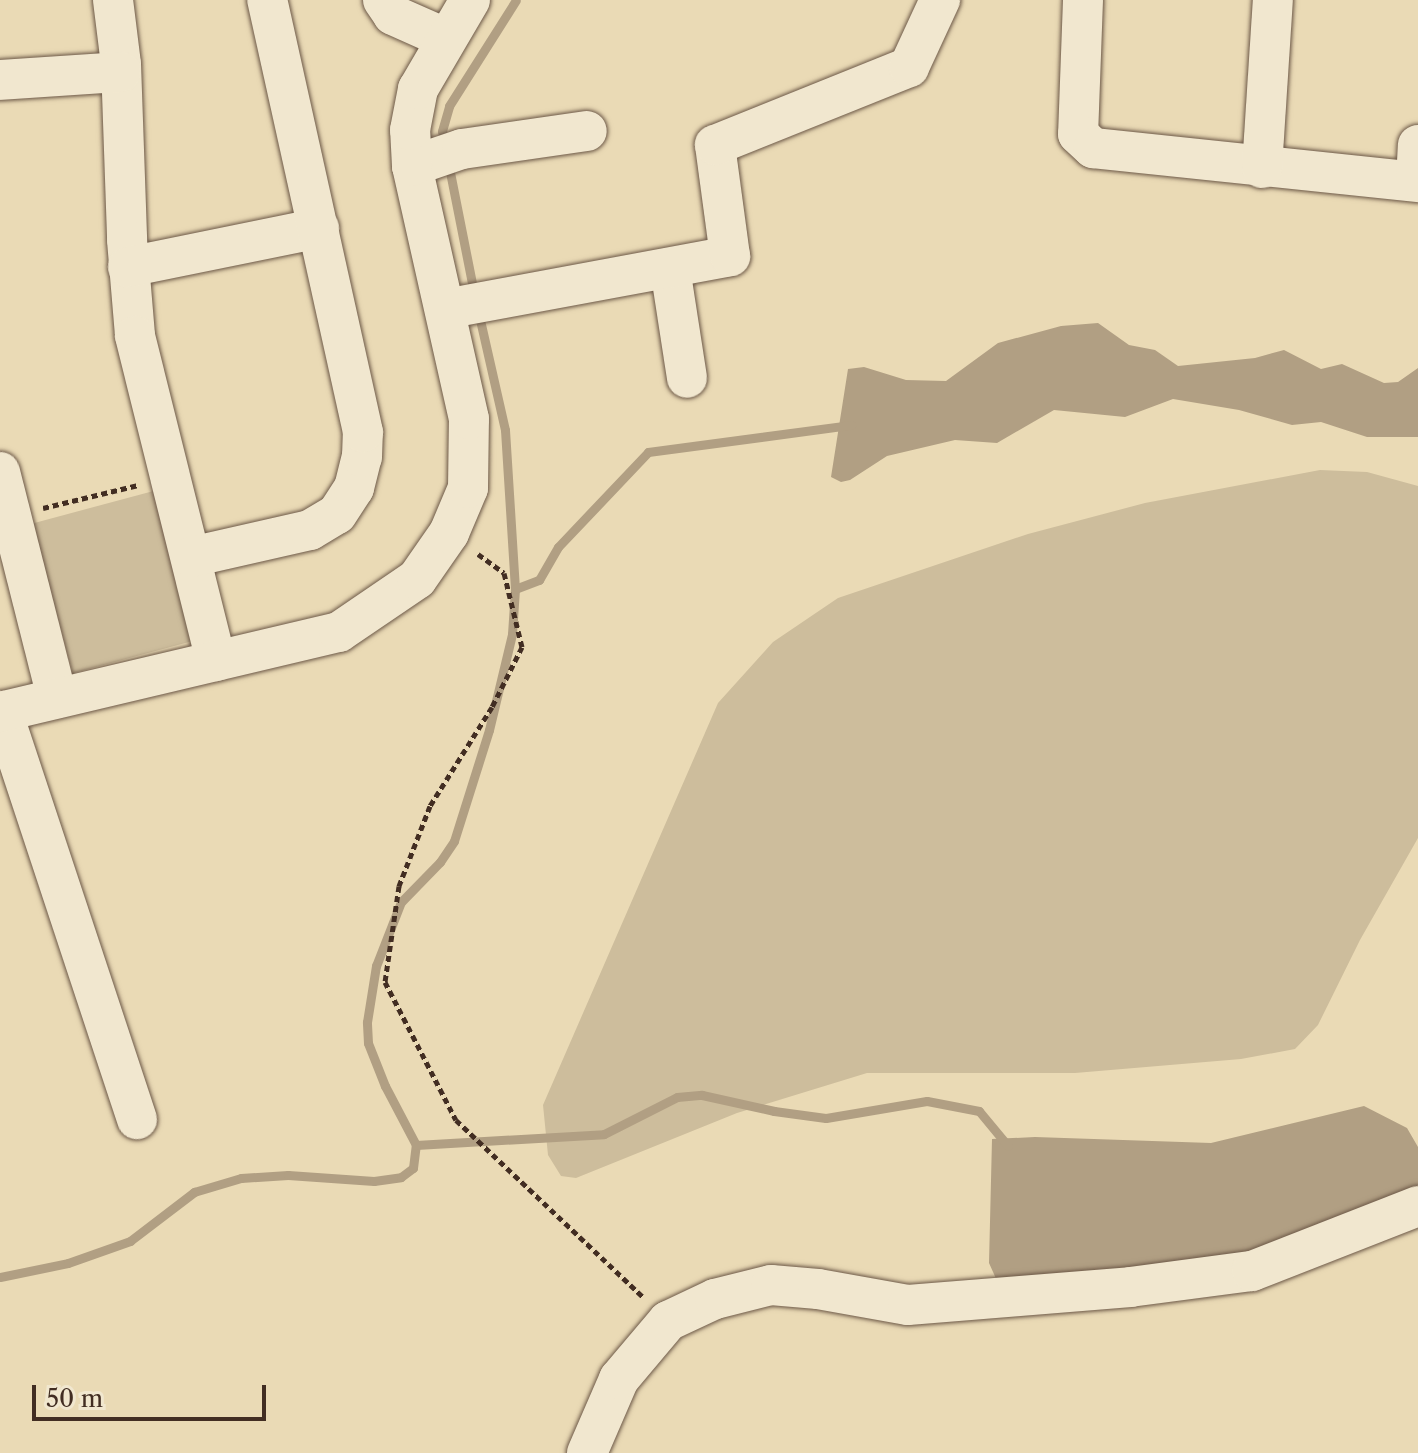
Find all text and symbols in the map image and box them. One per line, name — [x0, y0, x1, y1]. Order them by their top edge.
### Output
scale bar — [36, 1369, 270, 1419]
text: 50 m — [46, 1384, 103, 1413]

